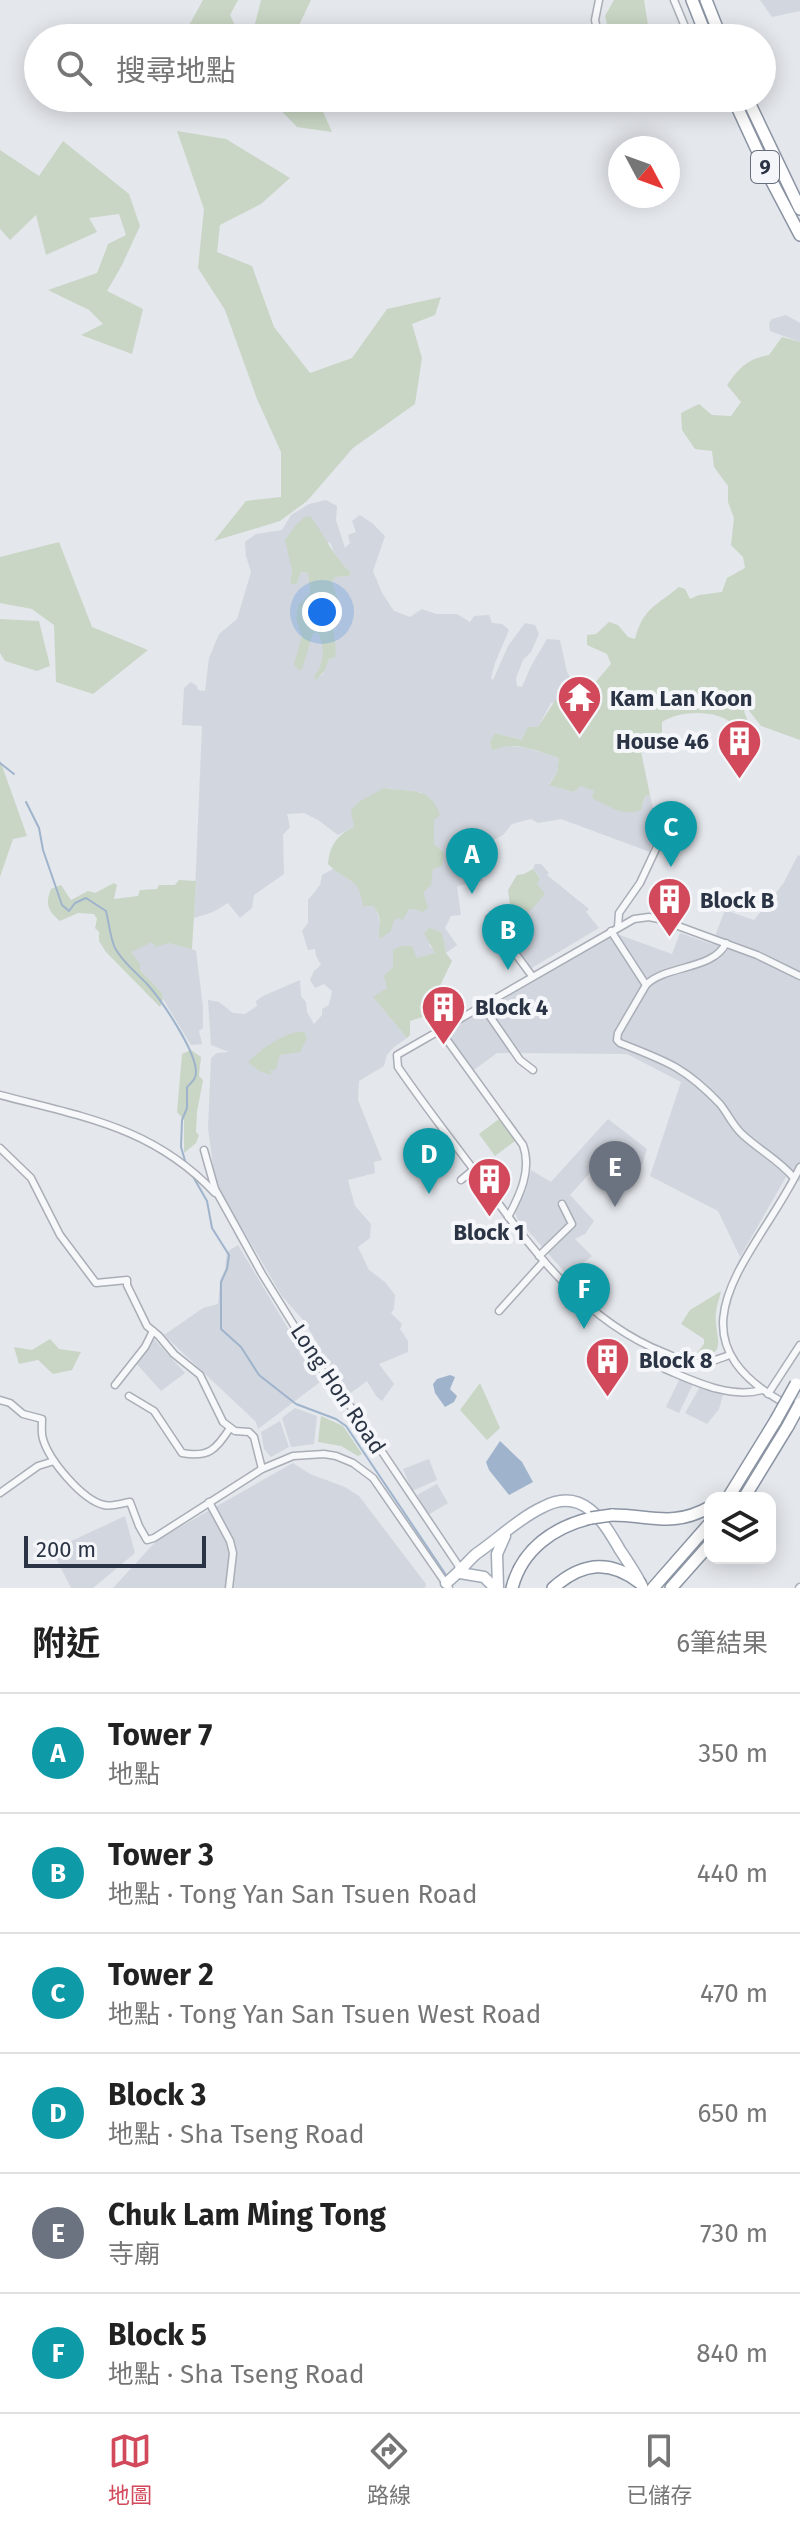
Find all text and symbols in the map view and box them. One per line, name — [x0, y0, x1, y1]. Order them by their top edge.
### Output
search box — [24, 24, 776, 112]
icon: search — [52, 46, 96, 90]
text: 搜尋地點 — [116, 53, 236, 89]
north arrow — [608, 136, 680, 208]
road number: 9 — [751, 151, 779, 183]
your location — [302, 592, 342, 632]
temple icon: Kam Lan Koon — [555, 674, 603, 737]
place label: Kam Lan Koon — [610, 685, 753, 712]
building icon: House 46 — [716, 717, 764, 780]
place label: House 46 — [616, 728, 709, 755]
pin: C — [645, 801, 697, 867]
pin: A — [446, 828, 498, 894]
building icon: Block B — [645, 876, 693, 939]
place label: Block B — [700, 887, 774, 914]
pin: B — [482, 904, 534, 970]
building icon: Block 4 — [420, 983, 468, 1046]
place label: Block 4 — [475, 994, 548, 1021]
pin: D — [403, 1128, 455, 1194]
pin: E — [589, 1141, 641, 1207]
building icon: Block 1 — [465, 1155, 513, 1218]
place label: Block 1 — [454, 1219, 524, 1246]
pin: F — [558, 1263, 610, 1329]
street label: Long Hon Road — [285, 1319, 391, 1459]
building icon: Block 8 — [584, 1336, 632, 1399]
place label: Block 8 — [639, 1347, 713, 1374]
map controls — [704, 1492, 776, 1564]
button: layers — [704, 1492, 776, 1564]
scale bar — [24, 1532, 206, 1568]
text: 200 m — [36, 1536, 96, 1563]
text: 附近 — [32, 1623, 100, 1664]
text: 6筆結果 — [676, 1628, 768, 1659]
text: Tower 7 — [108, 1717, 212, 1753]
text: A — [50, 1738, 66, 1769]
text: 350 m — [698, 1738, 768, 1769]
text: 地點 — [108, 1759, 160, 1790]
text: Tower 3 — [108, 1837, 214, 1873]
text: B — [50, 1858, 66, 1889]
text: 440 m — [697, 1858, 768, 1889]
text: 地點 · Tong Yan San Tsuen Road — [108, 1879, 478, 1910]
text: Tower 2 — [108, 1957, 214, 1993]
text: C — [51, 1978, 65, 2009]
text: 470 m — [700, 1978, 768, 2009]
text: 地點 · Tong Yan San Tsuen West Road — [108, 1999, 541, 2030]
text: Block 3 — [108, 2077, 206, 2113]
text: D — [50, 2098, 66, 2129]
text: 650 m — [698, 2098, 768, 2129]
text: 地點 · Sha Tseng Road — [108, 2119, 365, 2150]
text: Chuk Lam Ming Tong — [108, 2197, 386, 2233]
text: E — [51, 2218, 65, 2249]
text: 730 m — [700, 2218, 768, 2249]
text: 寺廟 — [108, 2239, 160, 2270]
text: Block 5 — [108, 2317, 207, 2353]
text: F — [52, 2338, 64, 2369]
text: 840 m — [696, 2338, 768, 2369]
text: 地點 · Sha Tseng Road — [108, 2359, 365, 2390]
tab: 地圖 — [108, 2429, 152, 2509]
tab: 路線 — [367, 2429, 411, 2509]
tab: 已儲存 — [626, 2429, 692, 2509]

